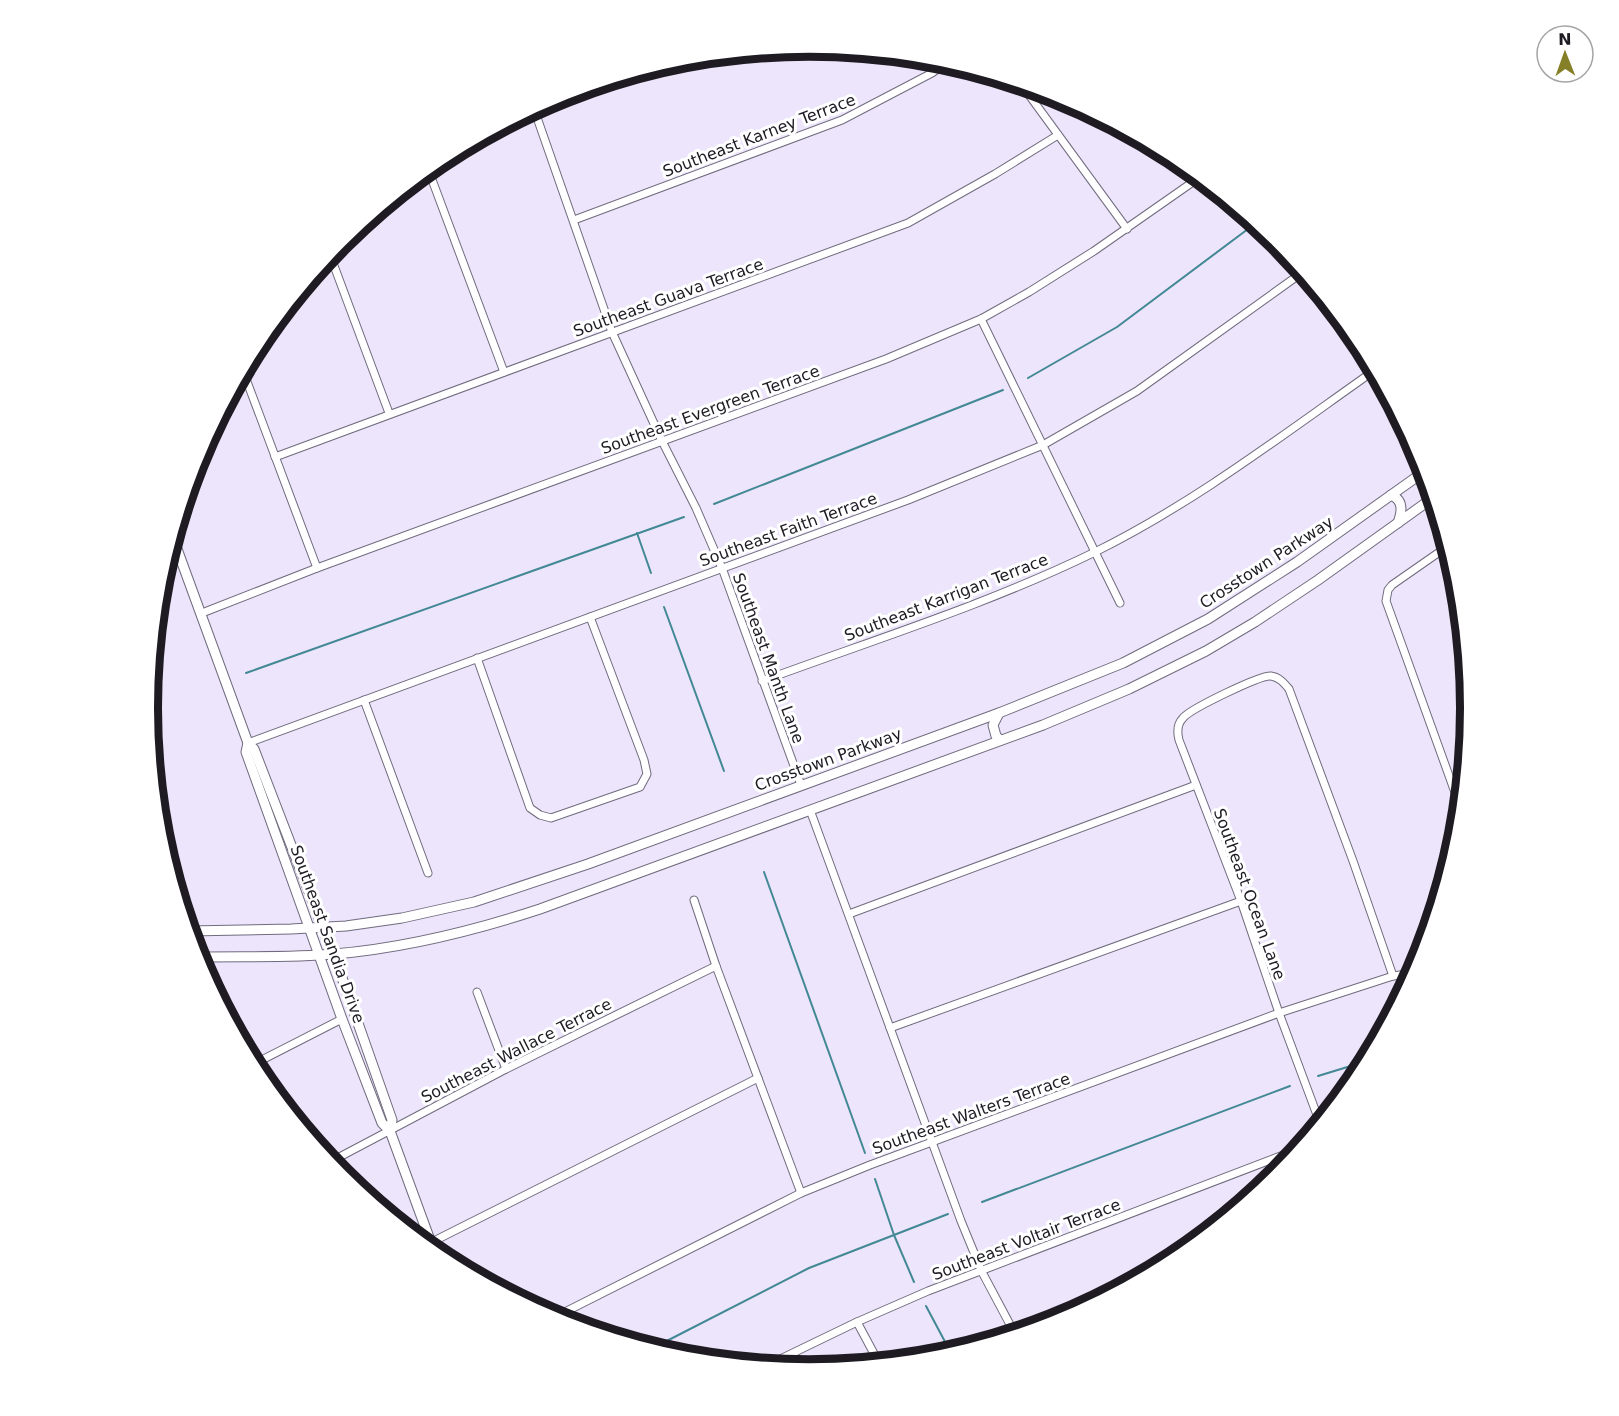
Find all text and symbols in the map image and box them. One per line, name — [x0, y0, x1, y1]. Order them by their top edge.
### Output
north arrow — [1535, 24, 1595, 84]
text: N — [1558, 30, 1572, 49]
street label: Southeast Karney Terrace — [660, 90, 858, 181]
street label: Southeast Guava Terrace — [571, 254, 766, 341]
street label: Southeast Evergreen Terrace — [598, 361, 822, 458]
street label: Southeast Faith Terrace — [697, 488, 880, 570]
street label: Crosstown Parkway — [1196, 512, 1337, 613]
street label: Southeast Karrigan Terrace — [842, 550, 1051, 645]
street label: Southeast Manth Lane — [729, 570, 808, 746]
street label: Crosstown Parkway — [752, 724, 904, 795]
street label: Southeast Ocean Lane — [1210, 806, 1289, 982]
street label: Southeast Sandia Drive — [286, 843, 369, 1026]
street label: Southeast Wallace Terrace — [418, 994, 615, 1107]
street label: Southeast Walters Terrace — [870, 1069, 1073, 1158]
street label: Southeast Voltair Terrace — [929, 1195, 1123, 1284]

